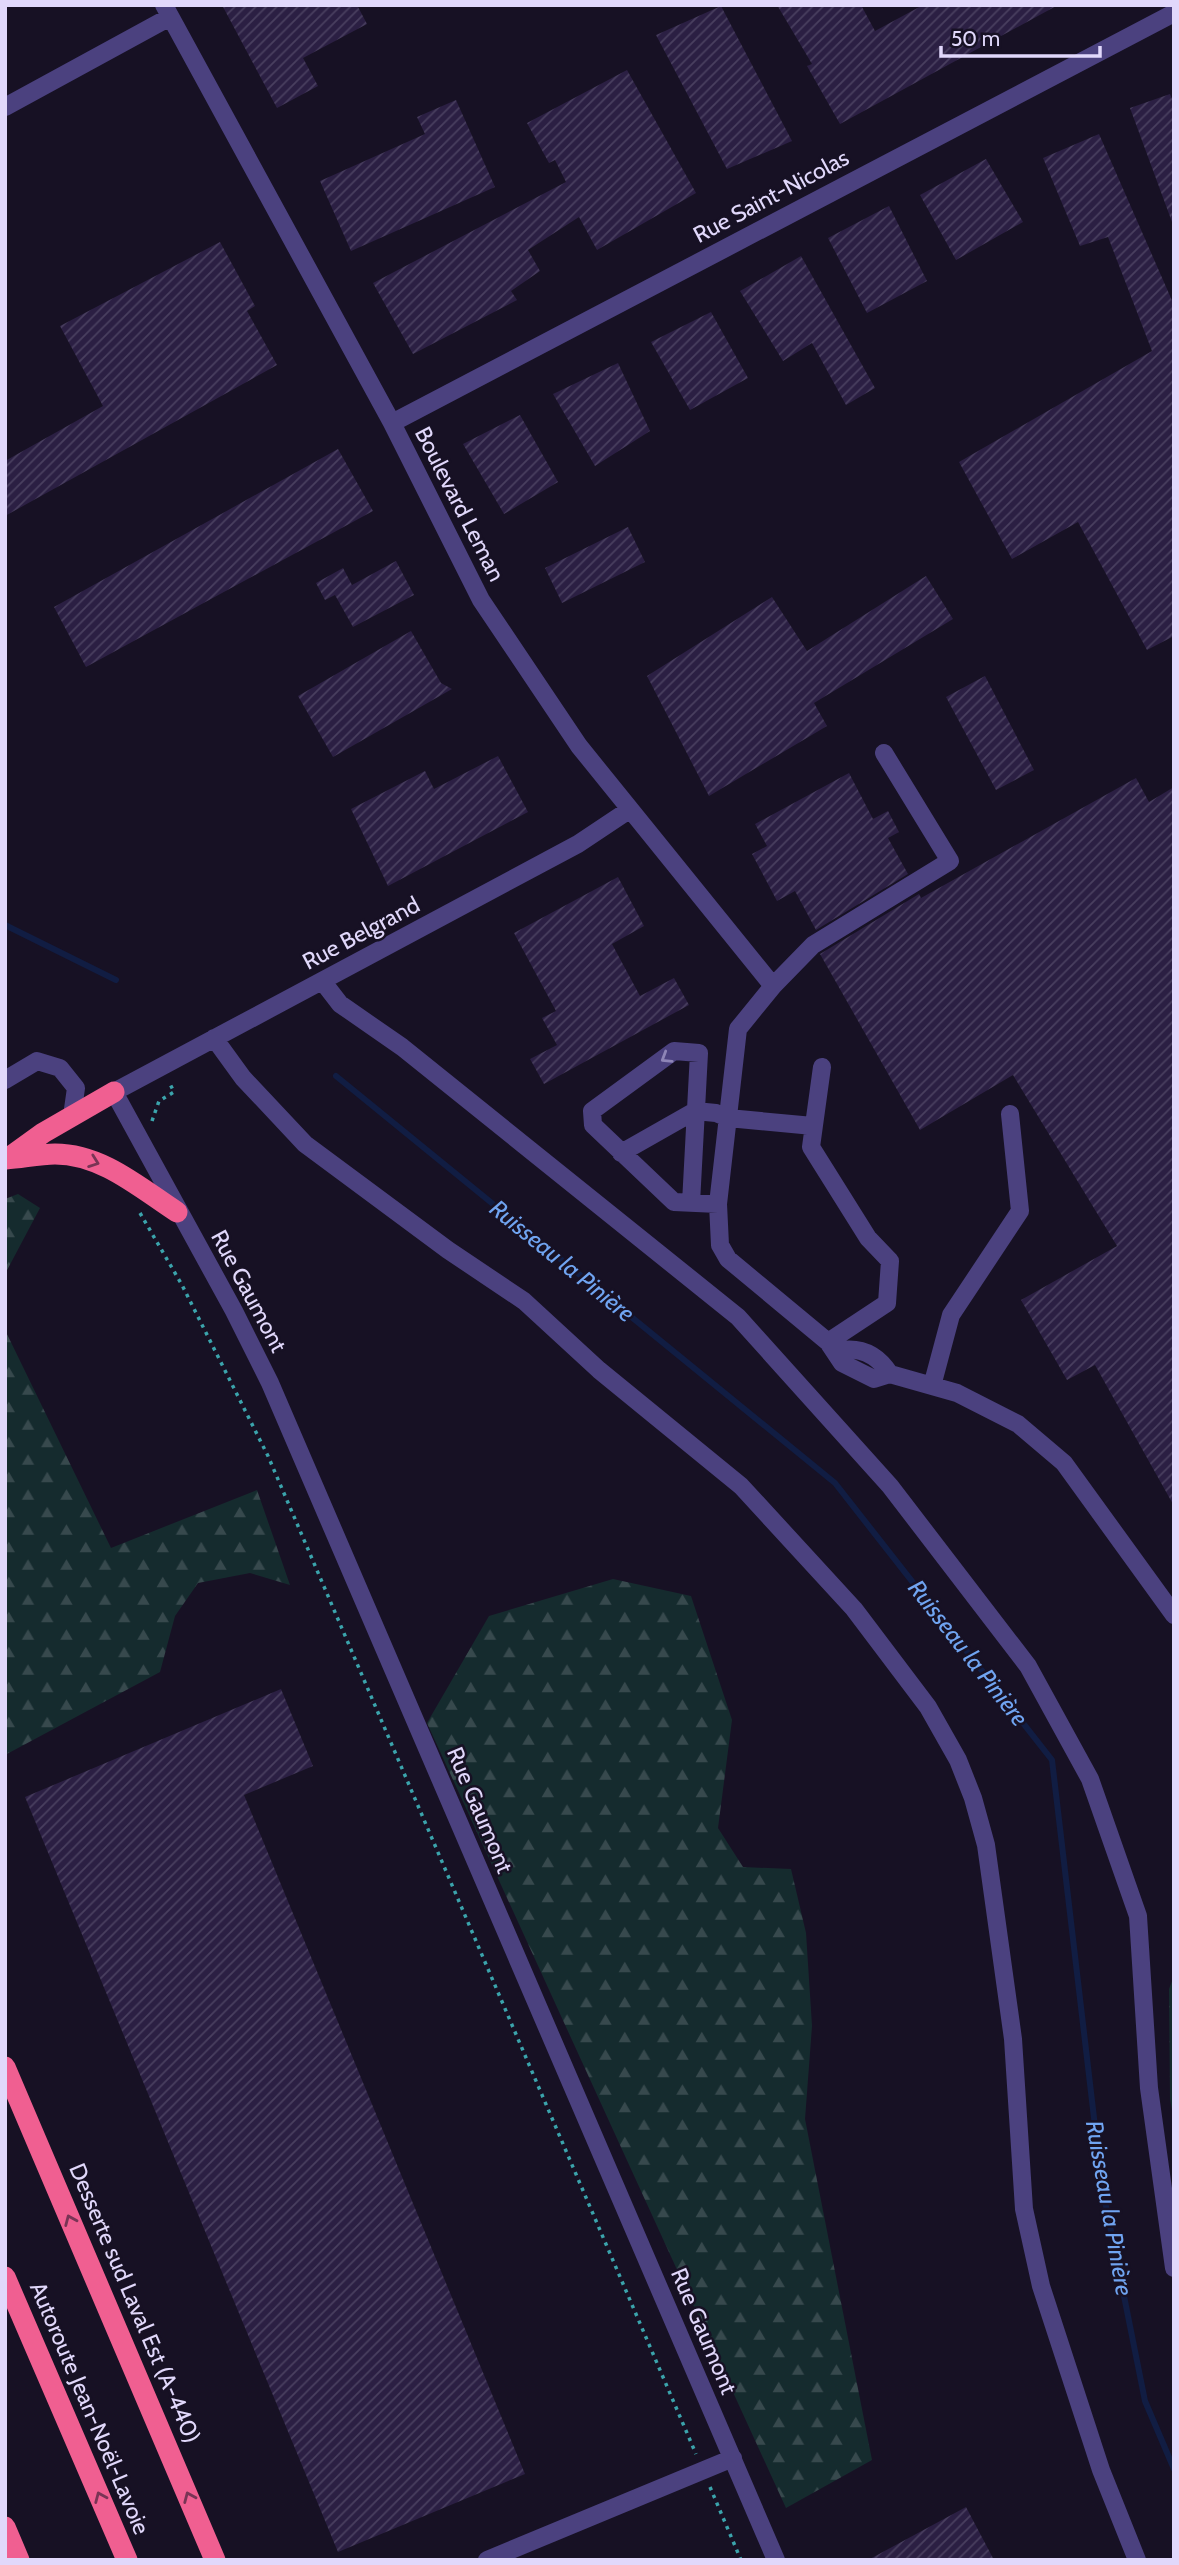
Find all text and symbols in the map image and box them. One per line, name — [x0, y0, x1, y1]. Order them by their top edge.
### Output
scale bar — [941, 14, 1100, 58]
text: 50 m — [951, 26, 1000, 51]
street label: Rue Saint-Nicolas — [689, 143, 853, 249]
street label: Boulevard Leman — [409, 422, 511, 586]
street label: Rue Belgrand — [298, 890, 424, 976]
one-way arrow — [661, 1049, 674, 1062]
one-way arrow — [88, 1154, 100, 1168]
water label: Ruisseau la Pinière — [484, 1193, 640, 1328]
street label: Rue Gaumont — [205, 1225, 293, 1357]
water label: Ruisseau la Pinière — [902, 1574, 1034, 1732]
street label: Rue Gaumont — [441, 1743, 519, 1878]
water label: Ruisseau la Pinière — [1080, 2118, 1139, 2298]
street label: Desserte sud Laval Est (A-440) — [63, 2159, 207, 2447]
one-way arrow — [65, 2215, 79, 2227]
street label: Rue Gaumont — [665, 2264, 743, 2399]
street label: Autoroute Jean-Noël-Lavoie — [24, 2278, 156, 2539]
one-way arrow — [94, 2492, 108, 2504]
one-way arrow — [183, 2492, 197, 2504]

